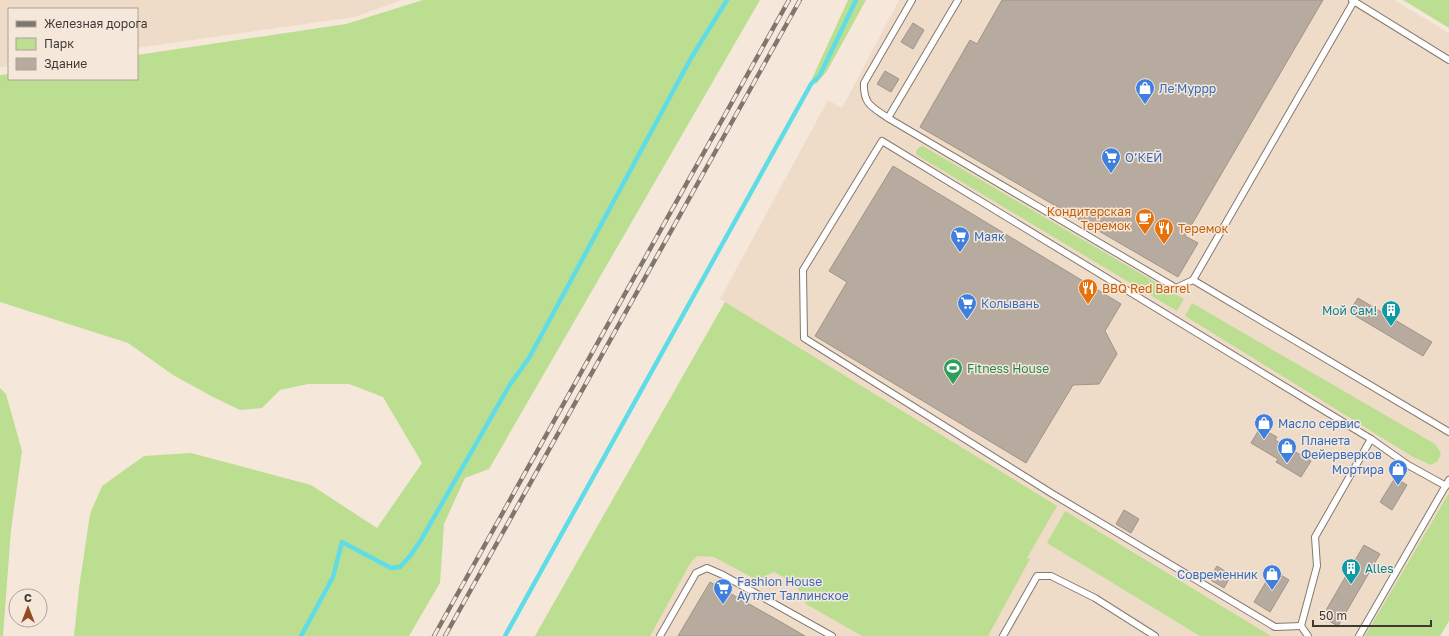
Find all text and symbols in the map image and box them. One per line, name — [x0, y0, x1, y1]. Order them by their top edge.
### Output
legend — [8, 8, 138, 80]
text: Железная дорога — [44, 16, 147, 31]
text: Парк — [44, 36, 74, 51]
text: Здание — [44, 56, 87, 71]
shop icon: Ле'Муррр — [1134, 77, 1156, 105]
place label: Ле'Муррр — [1159, 81, 1216, 96]
supermarket icon: О’КЕЙ — [1100, 146, 1122, 174]
place label: О’КЕЙ — [1125, 150, 1162, 165]
place label: Кондитерская Теремок — [1047, 204, 1131, 233]
cafe icon: Кондитерская Теремок — [1134, 207, 1156, 235]
restaurant icon: Теремок — [1153, 217, 1175, 245]
place label: Теремок — [1178, 221, 1229, 236]
supermarket icon: Маяк — [949, 225, 971, 253]
place label: Маяк — [974, 229, 1005, 244]
restaurant icon: BBQ Red Barrel — [1077, 277, 1099, 305]
place label: BBQ Red Barrel — [1102, 281, 1190, 296]
supermarket icon: Колывань — [956, 292, 978, 320]
place label: Колывань — [981, 296, 1039, 311]
building icon: Мой Сам! — [1380, 299, 1402, 327]
place label: Мой Сам! — [1322, 303, 1377, 318]
sports icon: Fitness House — [942, 357, 964, 385]
place label: Fitness House — [967, 361, 1049, 376]
shop icon: Масло сервис — [1253, 412, 1275, 440]
place label: Масло сервис — [1278, 416, 1361, 431]
place label: Планета Фейерверков — [1301, 433, 1382, 462]
shop icon: Планета Фейерверков — [1276, 436, 1298, 464]
shop icon: Мортира — [1387, 458, 1409, 486]
place label: Мортира — [1332, 462, 1384, 477]
building icon: Alles — [1340, 557, 1362, 585]
place label: Alles — [1365, 561, 1394, 576]
shop icon: Современник — [1261, 563, 1283, 591]
place label: Современник — [1177, 567, 1258, 582]
place label: Fashion House Аутлет Таллинское — [737, 574, 849, 603]
supermarket icon: Fashion House Аутлет Таллинское — [712, 577, 734, 605]
north arrow — [8, 588, 48, 628]
text: С — [24, 591, 32, 604]
scale bar — [1313, 602, 1431, 628]
text: 50 m — [1319, 608, 1347, 623]

